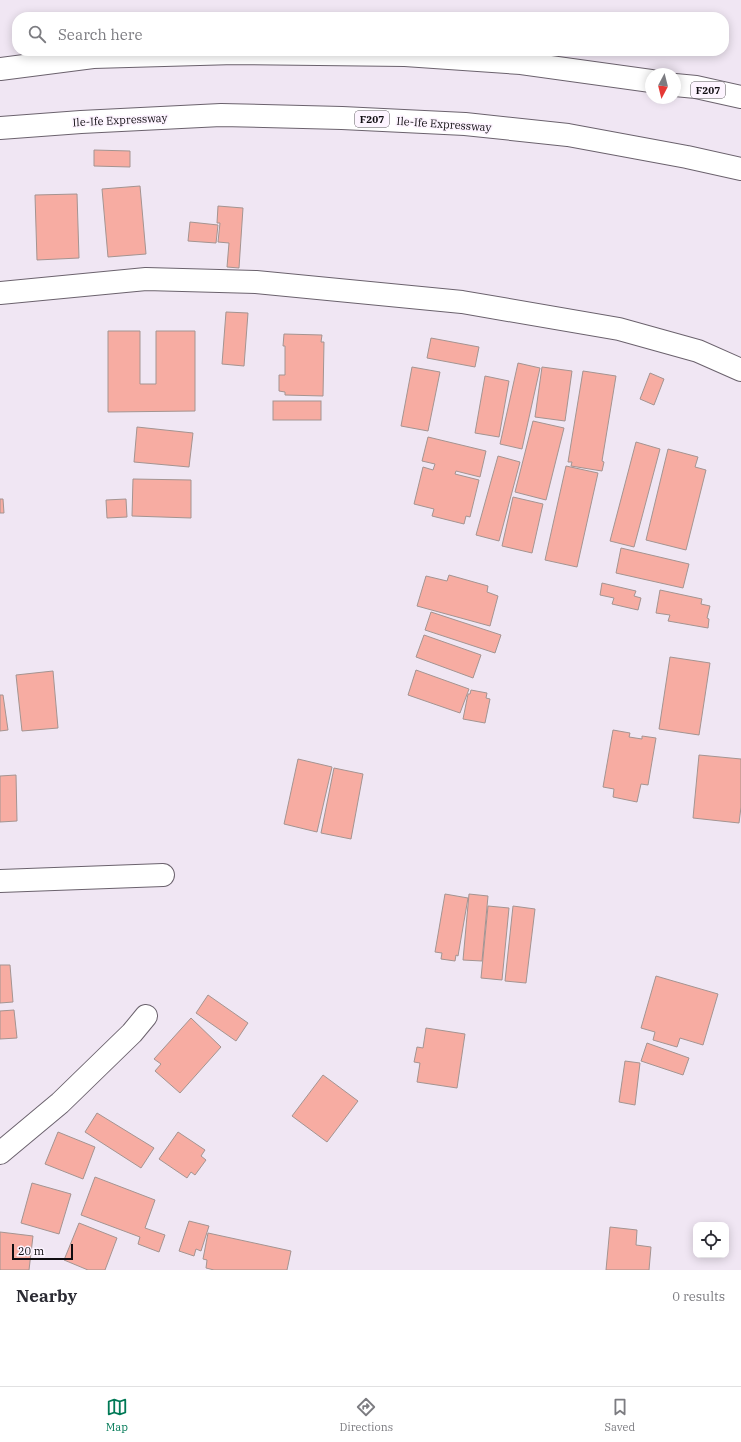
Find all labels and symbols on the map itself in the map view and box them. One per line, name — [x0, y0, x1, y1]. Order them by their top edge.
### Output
north arrow — [645, 68, 681, 104]
road number: F207 — [691, 82, 725, 98]
street label: Ile-Ife Expressway — [72, 111, 168, 129]
road number: F207 — [355, 111, 389, 127]
street label: Ile-Ife Expressway — [396, 114, 492, 134]
scale bar — [12, 1242, 73, 1261]

